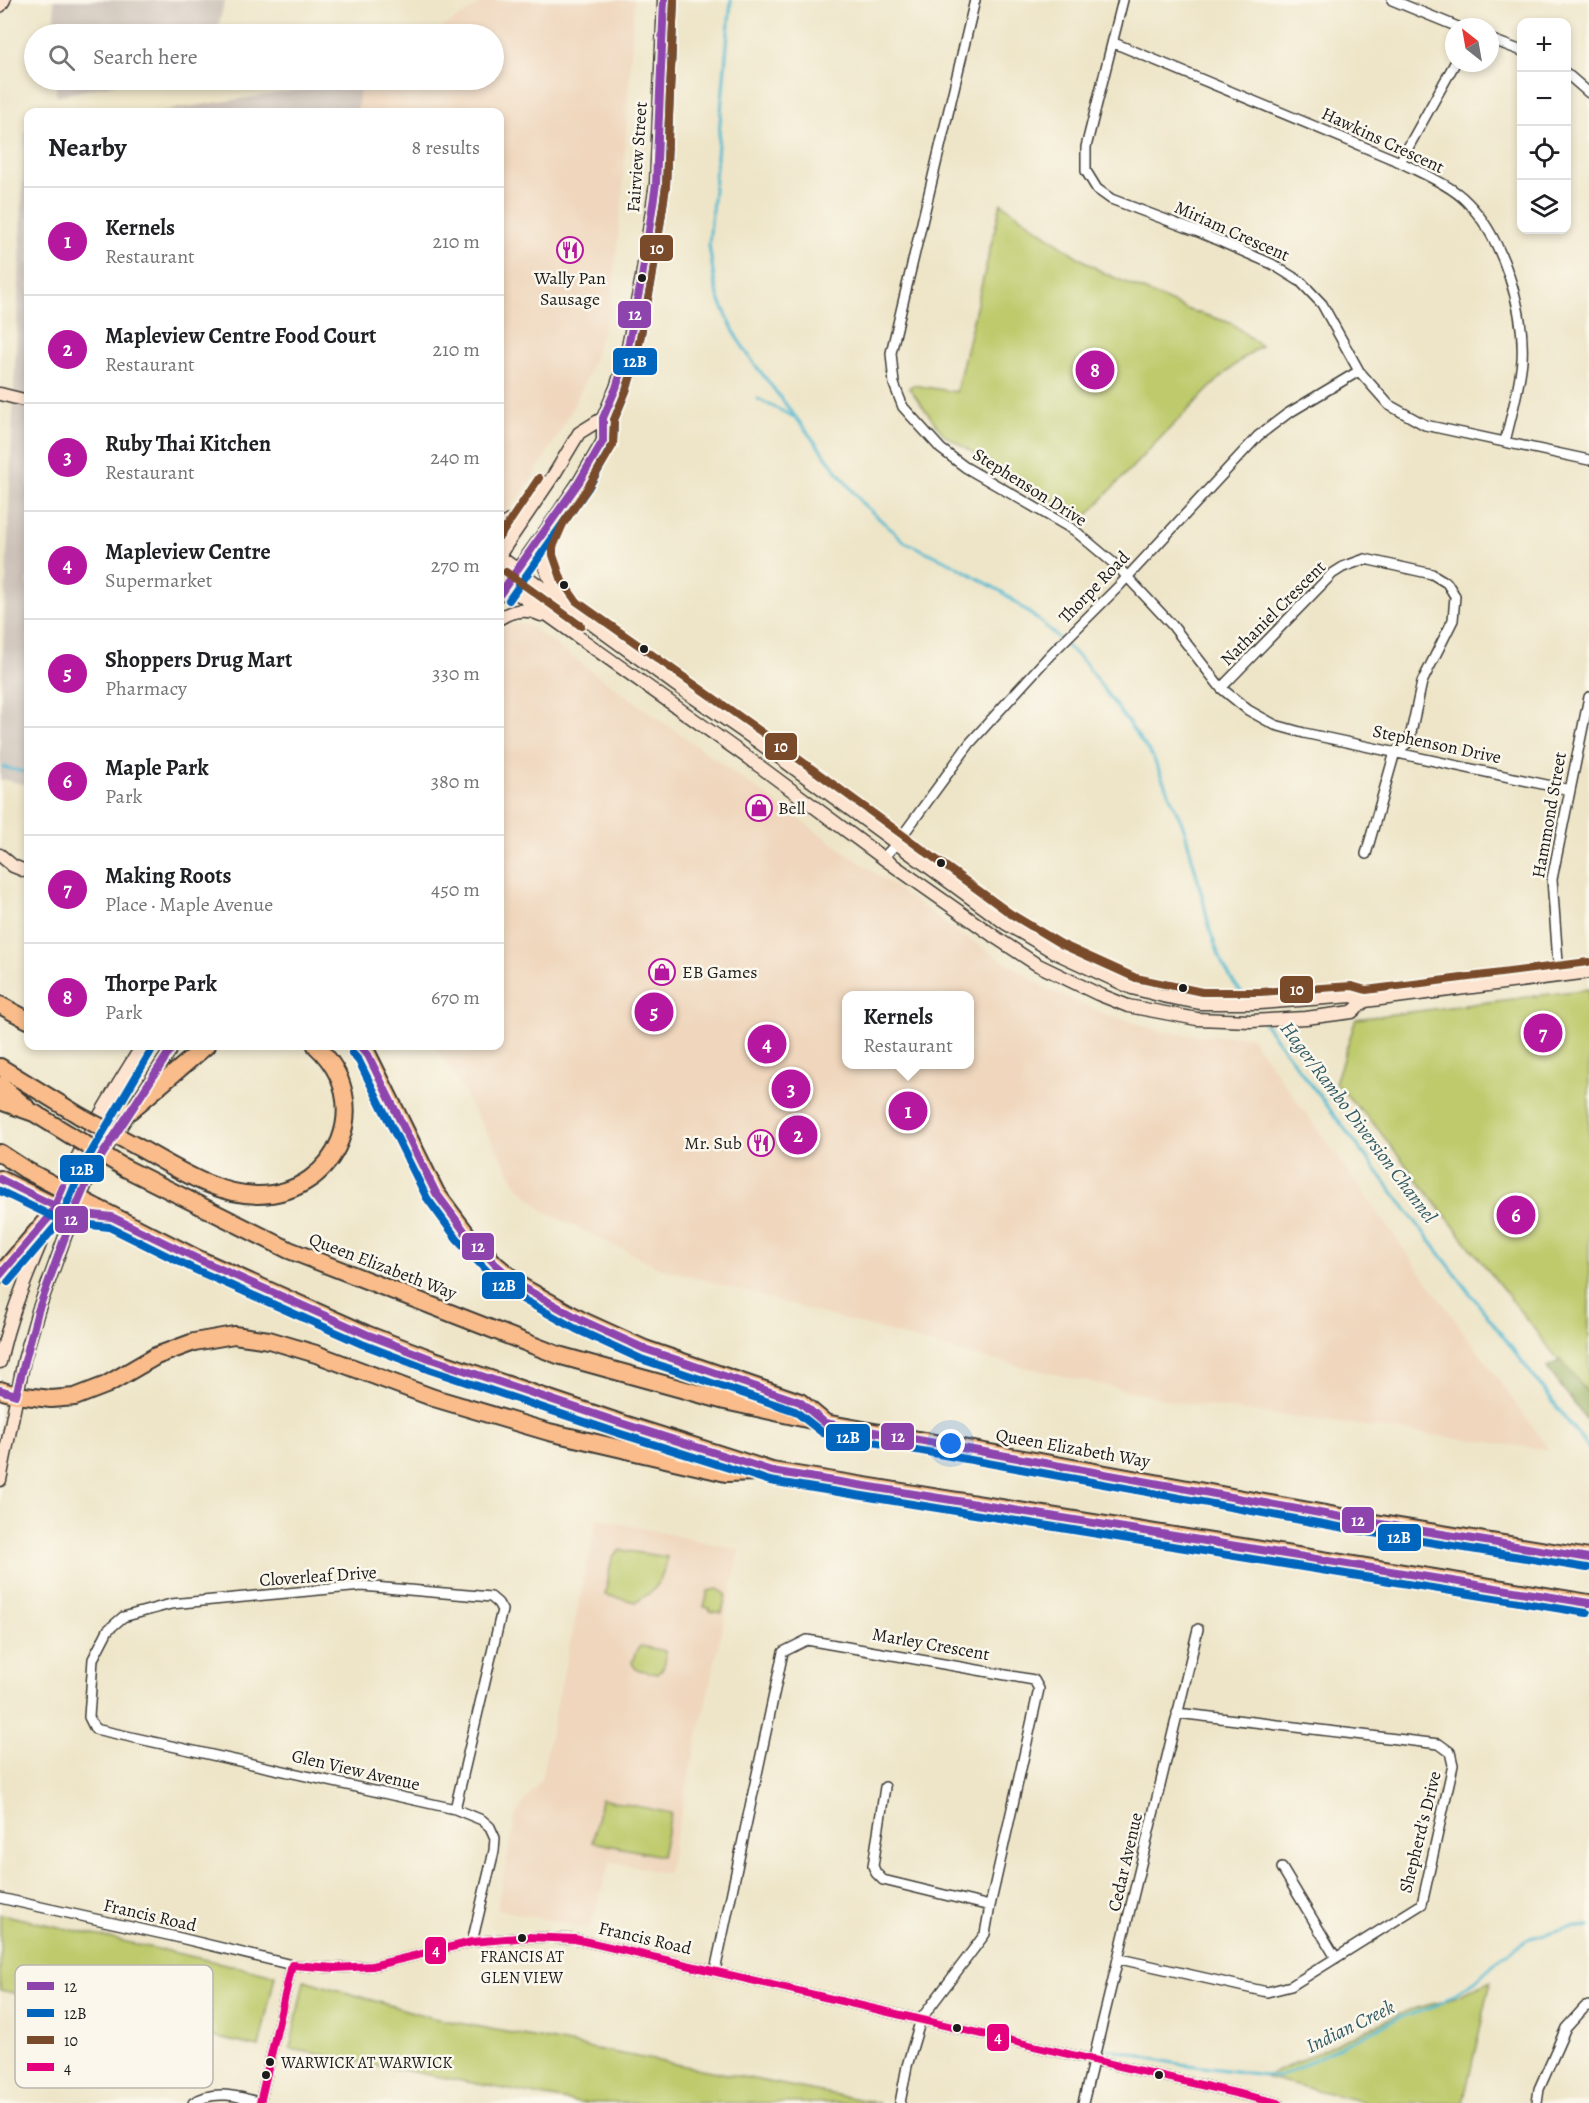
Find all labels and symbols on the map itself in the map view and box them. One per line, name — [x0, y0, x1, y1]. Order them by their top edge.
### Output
north arrow — [1445, 18, 1499, 72]
street label: Fairview Street — [621, 101, 653, 213]
street label: Hawkins Crescent — [1318, 101, 1448, 179]
street label: Miriam Crescent — [1171, 195, 1293, 267]
line badge: 10 — [639, 234, 674, 262]
restaurant icon: Wally Pan Sausage — [555, 235, 585, 265]
text: 10 — [650, 238, 664, 260]
place label: Wally Pan Sausage — [533, 266, 606, 311]
unlabelled marker — [636, 272, 648, 284]
line badge: 12 — [617, 300, 652, 329]
text: 12 — [628, 304, 642, 326]
line badge: 12B — [612, 347, 658, 376]
pin: 8 — [1076, 348, 1114, 392]
text: 12B — [623, 351, 647, 373]
street label: Stephenson Drive — [968, 442, 1092, 532]
street label: Thorpe Road — [1053, 545, 1135, 629]
street label: Nathaniel Crescent — [1215, 555, 1331, 671]
unlabelled marker — [558, 579, 570, 591]
unlabelled marker — [638, 643, 650, 655]
street label: Stephenson Drive — [1371, 719, 1503, 769]
line badge: 10 — [764, 732, 798, 761]
text: 10 — [774, 736, 788, 758]
street label: Hammond Street — [1526, 750, 1572, 880]
shop icon: Bell — [744, 793, 774, 823]
place label: Bell — [778, 796, 806, 820]
unlabelled marker — [935, 857, 947, 869]
shop icon: EB Games — [647, 957, 677, 987]
place label: EB Games — [682, 960, 757, 984]
line badge: 10 — [1279, 975, 1314, 1004]
text: 10 — [1290, 979, 1304, 1001]
unlabelled marker — [1177, 982, 1189, 994]
pin: 5 — [634, 990, 674, 1034]
pin: 7 — [1524, 1010, 1562, 1056]
water label: Hager/Rambo Diversion Channel — [1274, 1016, 1443, 1229]
pin: 4 — [748, 1022, 786, 1066]
pin: 3 — [772, 1066, 810, 1112]
pin: 1 — [888, 1088, 928, 1134]
pin: 2 — [778, 1112, 818, 1158]
restaurant icon: Mr. Sub — [746, 1128, 776, 1158]
place label: Mr. Sub — [684, 1131, 742, 1155]
line badge: 12B — [59, 1154, 105, 1183]
text: 12B — [70, 1159, 94, 1181]
pin: 6 — [1496, 1192, 1536, 1238]
line badge: 12 — [54, 1205, 89, 1234]
text: 12 — [64, 1209, 78, 1231]
street label: Queen Elizabeth Way — [306, 1227, 461, 1306]
line badge: 12 — [461, 1232, 495, 1261]
text: 12 — [471, 1236, 485, 1258]
line badge: 12B — [481, 1271, 526, 1300]
text: 12B — [492, 1275, 516, 1297]
line badge: 12 — [880, 1422, 915, 1451]
line badge: 12B — [825, 1423, 871, 1452]
street label: Queen Elizabeth Way — [994, 1423, 1153, 1474]
text: 12 — [891, 1426, 905, 1448]
text: 12B — [836, 1427, 860, 1449]
your location — [936, 1429, 965, 1458]
line badge: 12 — [1341, 1506, 1375, 1534]
text: 12 — [1351, 1510, 1365, 1532]
line badge: 12B — [1377, 1523, 1422, 1552]
text: 12B — [1387, 1527, 1411, 1549]
street label: Cloverleaf Drive — [258, 1560, 378, 1592]
street label: Marley Crescent — [871, 1622, 992, 1666]
street label: Glen View Avenue — [289, 1744, 423, 1796]
street label: Shepherd's Drive — [1393, 1768, 1447, 1896]
street label: Cedar Avenue — [1102, 1810, 1148, 1914]
street label: Francis Road — [101, 1893, 199, 1937]
street label: Francis Road — [596, 1916, 694, 1960]
marker: FRANCIS AT GLEN VIEW — [516, 1932, 528, 1944]
line badge: 4 — [424, 1936, 447, 1965]
text: 4 — [432, 1940, 440, 1962]
place label: FRANCIS AT GLEN VIEW — [480, 1946, 564, 1989]
legend — [15, 1965, 213, 2088]
text: 12 — [64, 1976, 77, 1998]
water label: Indian Creek — [1301, 1993, 1399, 2059]
text: 12B — [64, 2003, 87, 2025]
unlabelled marker — [951, 2022, 963, 2034]
line badge: 4 — [986, 2023, 1010, 2052]
text: 4 — [994, 2027, 1002, 2049]
text: 10 — [64, 2030, 78, 2052]
place label: WARWICK AT WARWICK — [280, 2052, 452, 2074]
marker: WARWICK AT WARWICK — [264, 2056, 276, 2068]
text: 4 — [64, 2057, 71, 2079]
unlabelled marker — [260, 2069, 272, 2081]
unlabelled marker — [1153, 2069, 1165, 2081]

